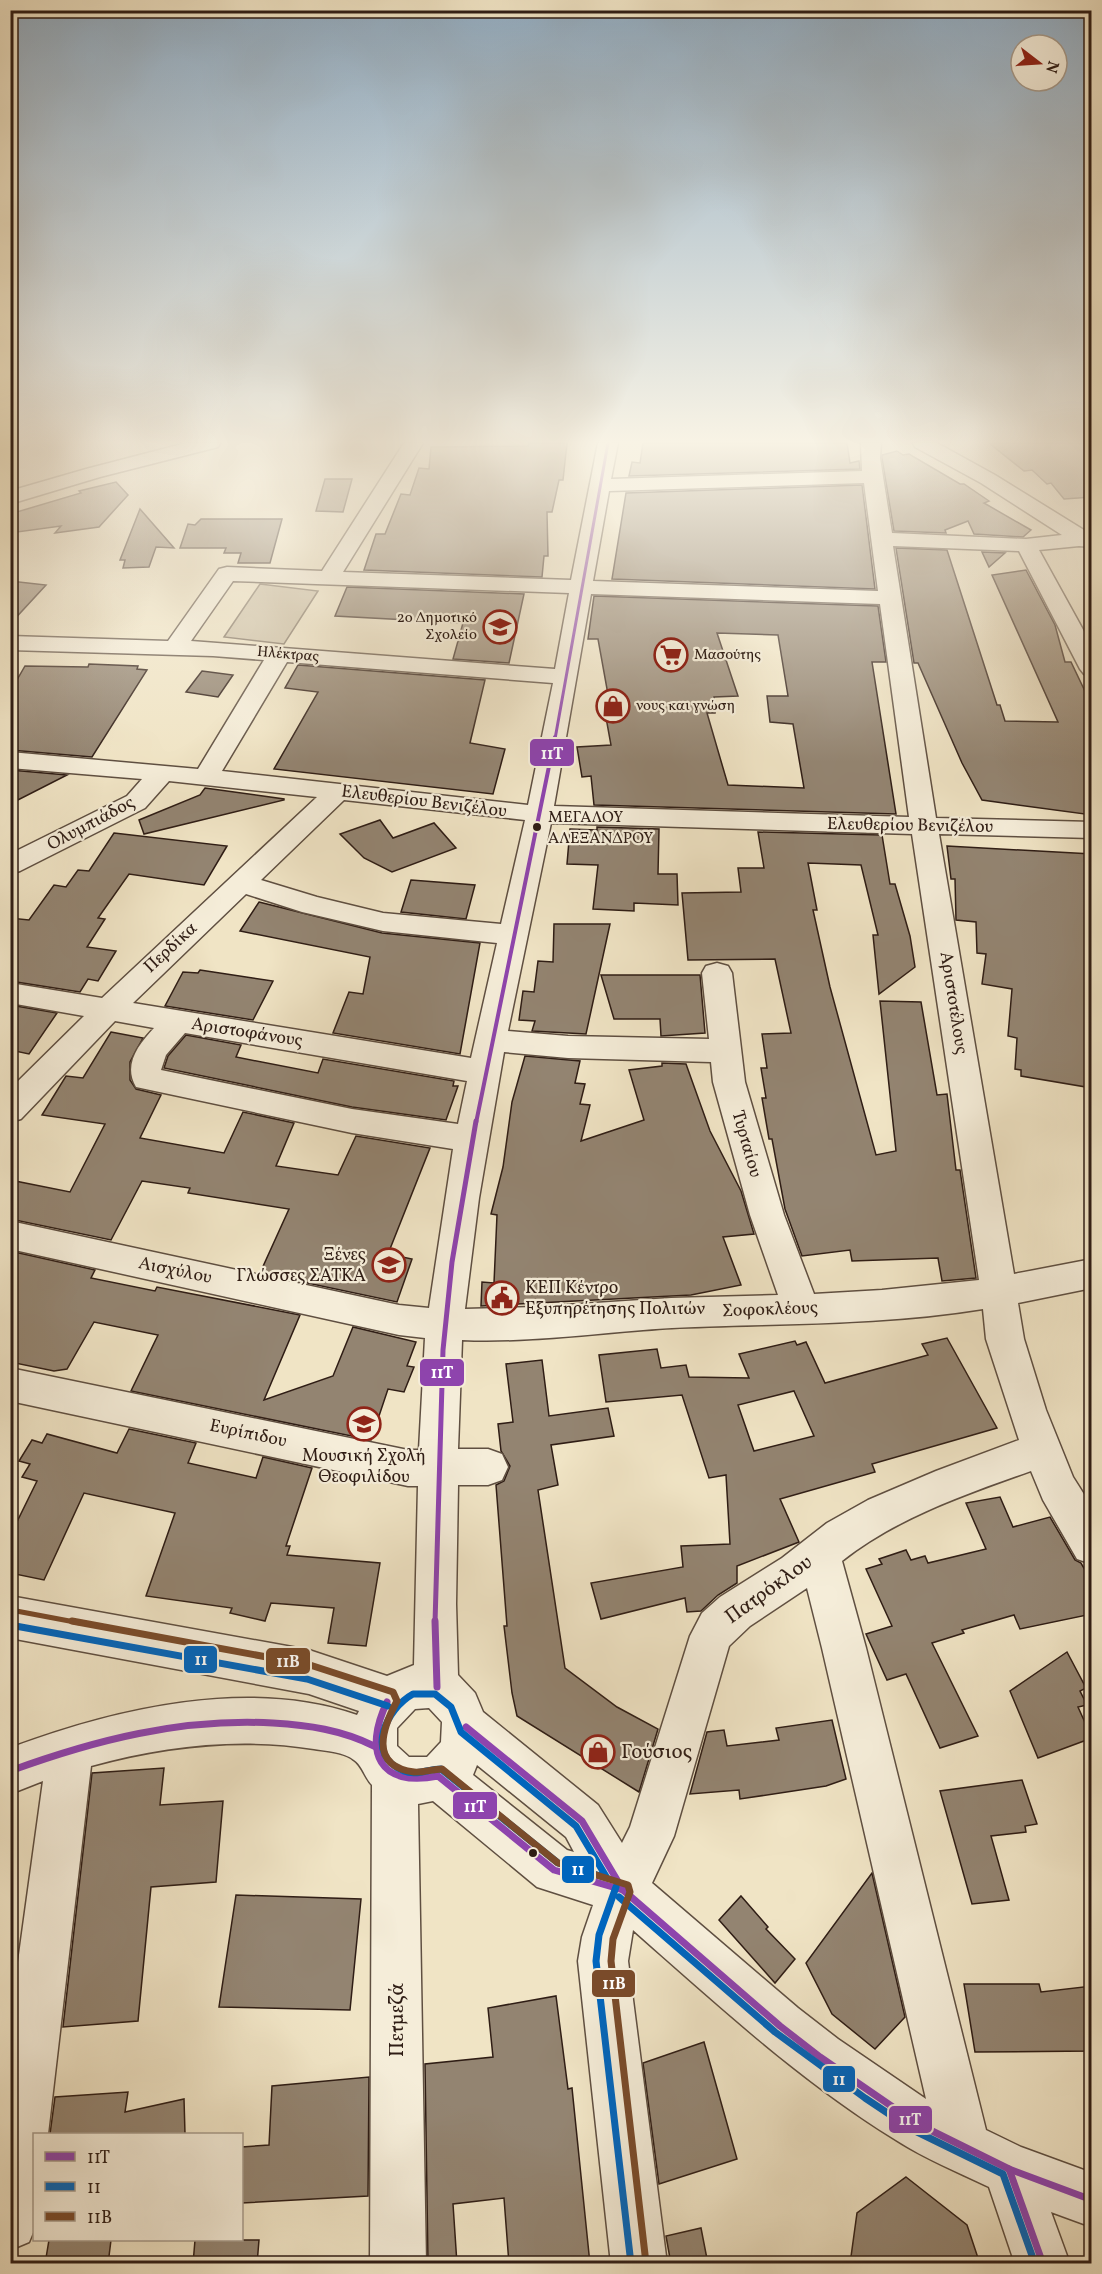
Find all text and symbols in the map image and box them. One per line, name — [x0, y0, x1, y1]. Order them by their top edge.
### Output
north arrow — [1009, 33, 1069, 93]
text: N — [1039, 58, 1064, 76]
place label: 2ο Δημοτικό Σχολείο — [397, 608, 477, 646]
school or university icon: 2ο Δημοτικό Σχολείο — [482, 609, 518, 645]
supermarket icon: Μασούτης — [653, 637, 689, 673]
street label: Ηλέκτρας — [256, 642, 320, 668]
place label: Μασούτης — [694, 645, 761, 666]
shop icon: νους και γνώση — [595, 688, 631, 724]
place label: νους και γνώση — [636, 696, 735, 717]
line badge: 11Τ — [529, 738, 575, 767]
text: 11Τ — [541, 744, 564, 766]
street label: Ελευθερίου Βενιζέλου — [340, 779, 508, 825]
street label: Ολυμπιάδος — [43, 791, 139, 857]
place label: ΜΕΓΑΛΟΥ ΑΛΕΞΑΝΔΡΟΥ — [548, 807, 653, 850]
street label: Ελευθερίου Βενιζέλου — [826, 812, 994, 840]
marker: ΜΕΓΑΛΟΥ ΑΛΕΞΑΝΔΡΟΥ — [531, 821, 543, 833]
street label: Περδίκα — [139, 916, 204, 979]
street label: Αριστοτέλους — [933, 950, 973, 1056]
street label: Αριστοφάνους — [190, 1012, 304, 1054]
street label: Τυρταίου — [725, 1108, 767, 1180]
place label: Ξένες Γλώσσες ΣΑΤΚΑ — [236, 1243, 366, 1289]
school or university icon: Ξένες Γλώσσες ΣΑΤΚΑ — [371, 1247, 407, 1283]
street label: Αισχύλου — [136, 1251, 214, 1291]
place label: ΚΕΠ Κέντρο Εξυπηρέτησης Πολιτών — [525, 1276, 705, 1322]
public building icon: ΚΕΠ Κέντρο Εξυπηρέτησης Πολιτών — [484, 1280, 520, 1316]
street label: Σοφοκλέους — [722, 1296, 818, 1324]
line badge: 11Τ — [419, 1358, 465, 1387]
text: 11Τ — [431, 1363, 454, 1385]
school or university icon: Μουσική Σχολή Θεοφιλίδου — [346, 1406, 382, 1442]
street label: Ευρίπιδου — [207, 1414, 289, 1454]
place label: Μουσική Σχολή Θεοφιλίδου — [302, 1444, 426, 1490]
street label: Πατρόκλου — [719, 1548, 819, 1632]
line badge: 11 — [183, 1645, 218, 1674]
line badge: 11Β — [265, 1647, 311, 1675]
text: 11 — [195, 1650, 207, 1672]
text: 11Β — [276, 1652, 300, 1674]
shop icon: Γούσιος — [580, 1734, 616, 1770]
place label: Γούσιος — [621, 1738, 692, 1767]
line badge: 11Τ — [452, 1791, 498, 1820]
text: 11Τ — [464, 1797, 487, 1819]
unlabelled marker — [527, 1847, 539, 1859]
line badge: 11 — [561, 1855, 595, 1884]
text: 11 — [572, 1860, 584, 1882]
line badge: 11Β — [591, 1969, 636, 1998]
text: 11Β — [602, 1974, 626, 1996]
street label: Πετμεζά — [383, 1982, 412, 2057]
line badge: 11 — [822, 2065, 856, 2093]
text: 11 — [833, 2070, 845, 2092]
line badge: 11Τ — [888, 2105, 933, 2134]
text: 11Τ — [899, 2110, 922, 2132]
legend — [33, 2133, 243, 2241]
text: 11Τ — [87, 2146, 111, 2171]
text: 11 — [87, 2176, 101, 2201]
text: 11Β — [87, 2206, 112, 2231]

